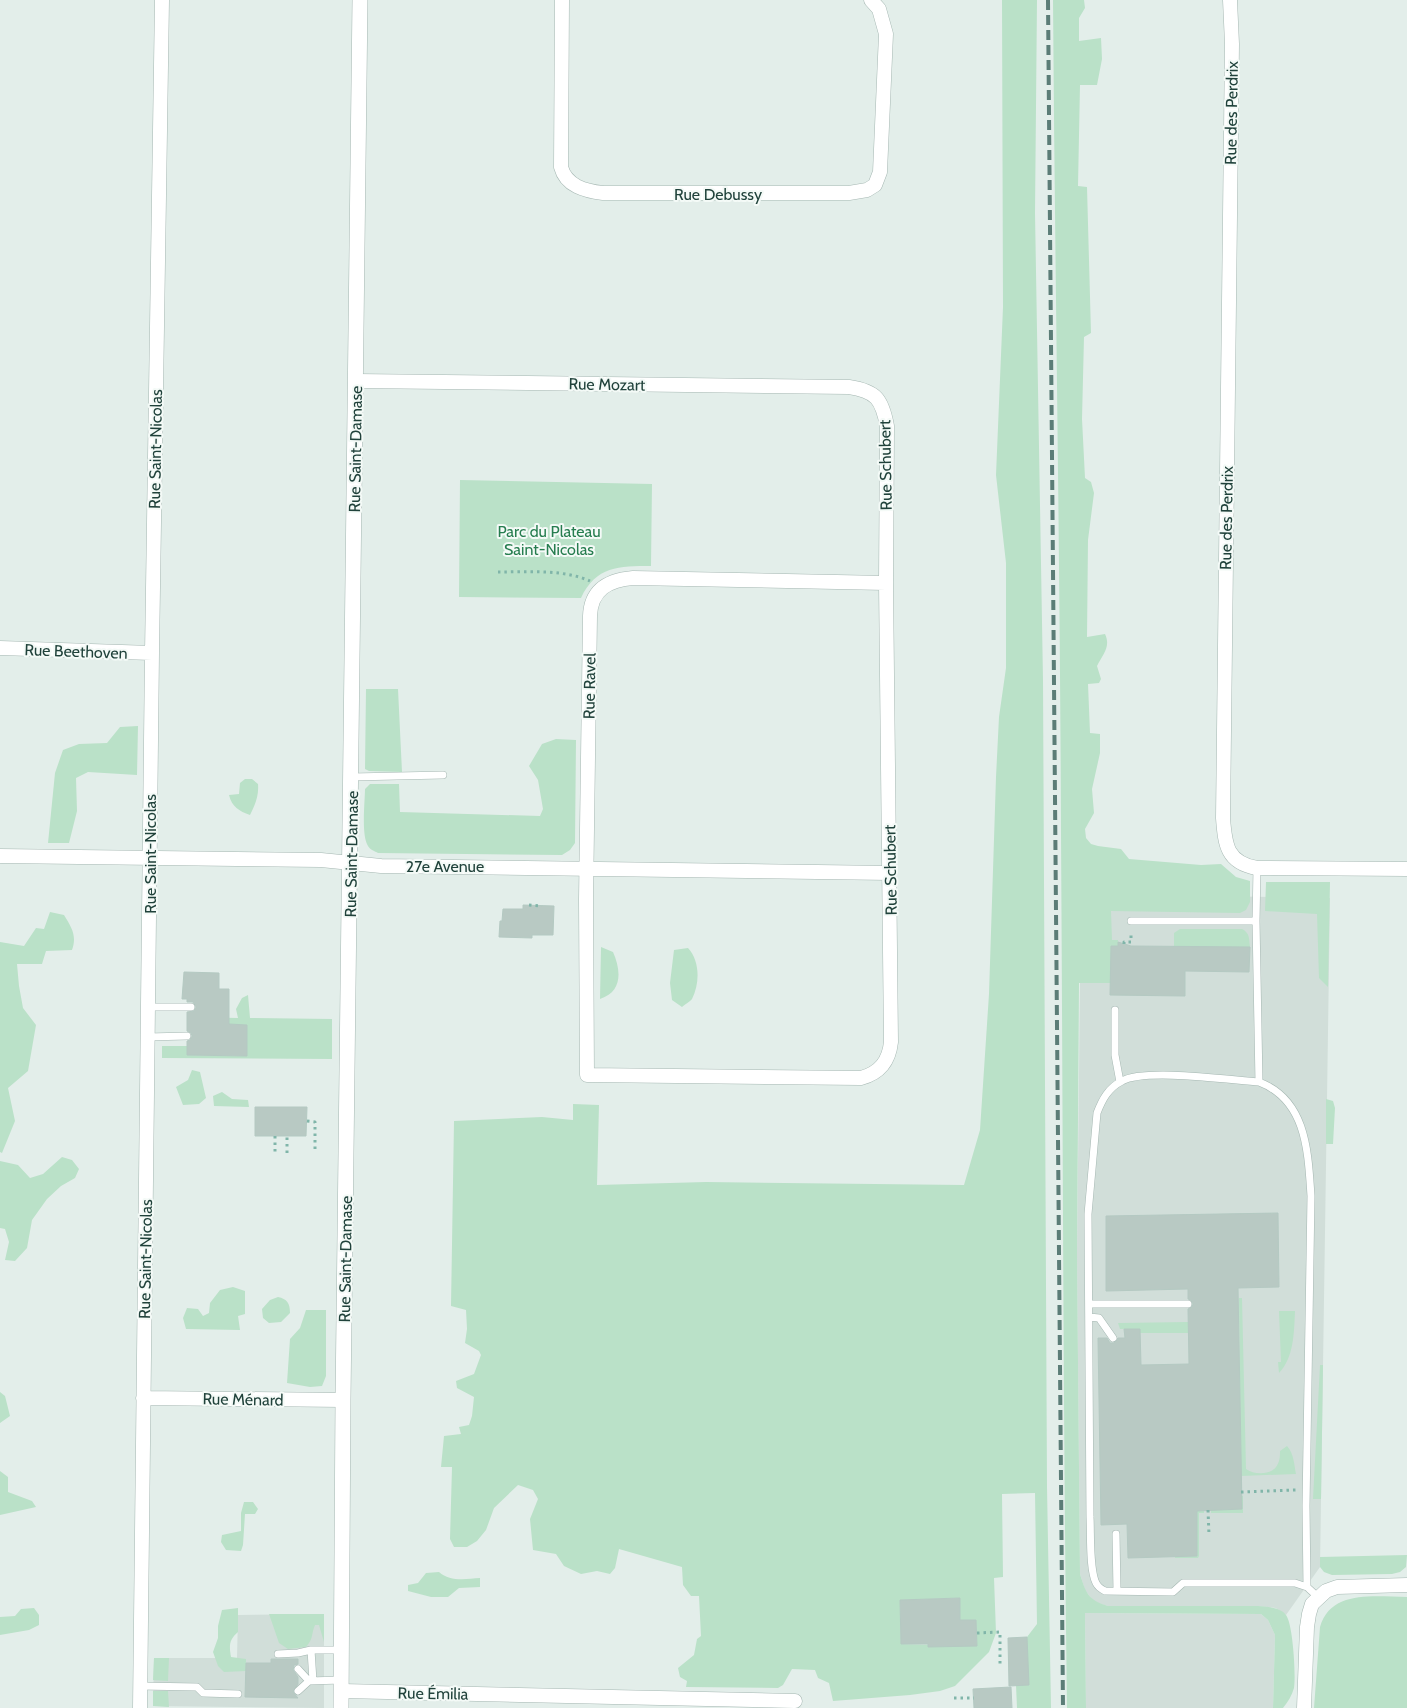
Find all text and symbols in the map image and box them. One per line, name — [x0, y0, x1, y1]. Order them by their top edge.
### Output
street label: Rue des Perdrix — [1221, 61, 1242, 165]
street label: Rue Debussy — [674, 185, 762, 204]
street label: Rue Mozart — [568, 374, 646, 395]
street label: Rue Saint-Damase — [345, 385, 366, 513]
street label: Rue Saint-Nicolas — [145, 389, 166, 509]
street label: Rue Schubert — [875, 419, 896, 511]
street label: Rue des Perdrix — [1216, 466, 1237, 570]
park label: Parc du Plateau Saint-Nicolas — [497, 522, 601, 559]
street label: Rue Beethoven — [24, 640, 128, 663]
street label: Rue Ravel — [579, 652, 600, 719]
street label: Rue Saint-Damase — [341, 790, 362, 918]
street label: Rue Saint-Nicolas — [141, 794, 160, 914]
street label: Rue Schubert — [880, 824, 901, 916]
street label: 27e Avenue — [406, 857, 484, 876]
street label: Rue Saint-Damase — [335, 1195, 356, 1323]
street label: Rue Saint-Nicolas — [135, 1199, 156, 1319]
street label: Rue Ménard — [202, 1389, 284, 1410]
street label: Rue Émilia — [398, 1683, 469, 1704]

